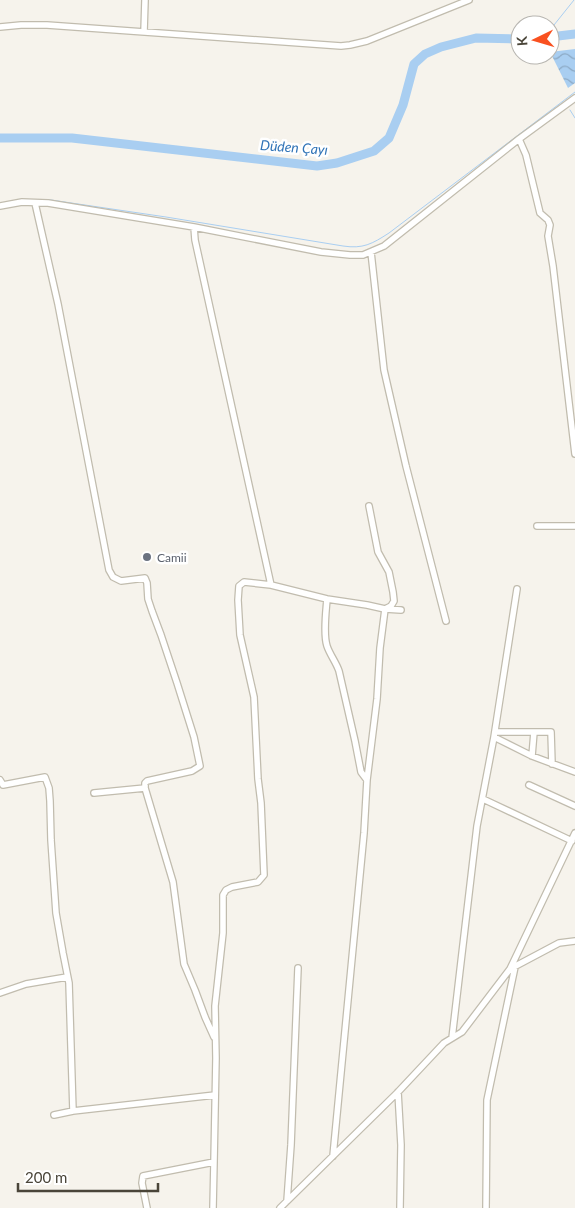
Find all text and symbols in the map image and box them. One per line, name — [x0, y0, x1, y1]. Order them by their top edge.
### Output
north arrow — [510, 15, 560, 65]
text: K — [513, 35, 530, 47]
water label: Düden Çayı — [260, 136, 328, 158]
place label: Camii — [157, 550, 187, 565]
marker: Camii — [141, 551, 153, 563]
scale bar — [18, 1160, 158, 1192]
text: 200 m — [25, 1168, 67, 1186]

